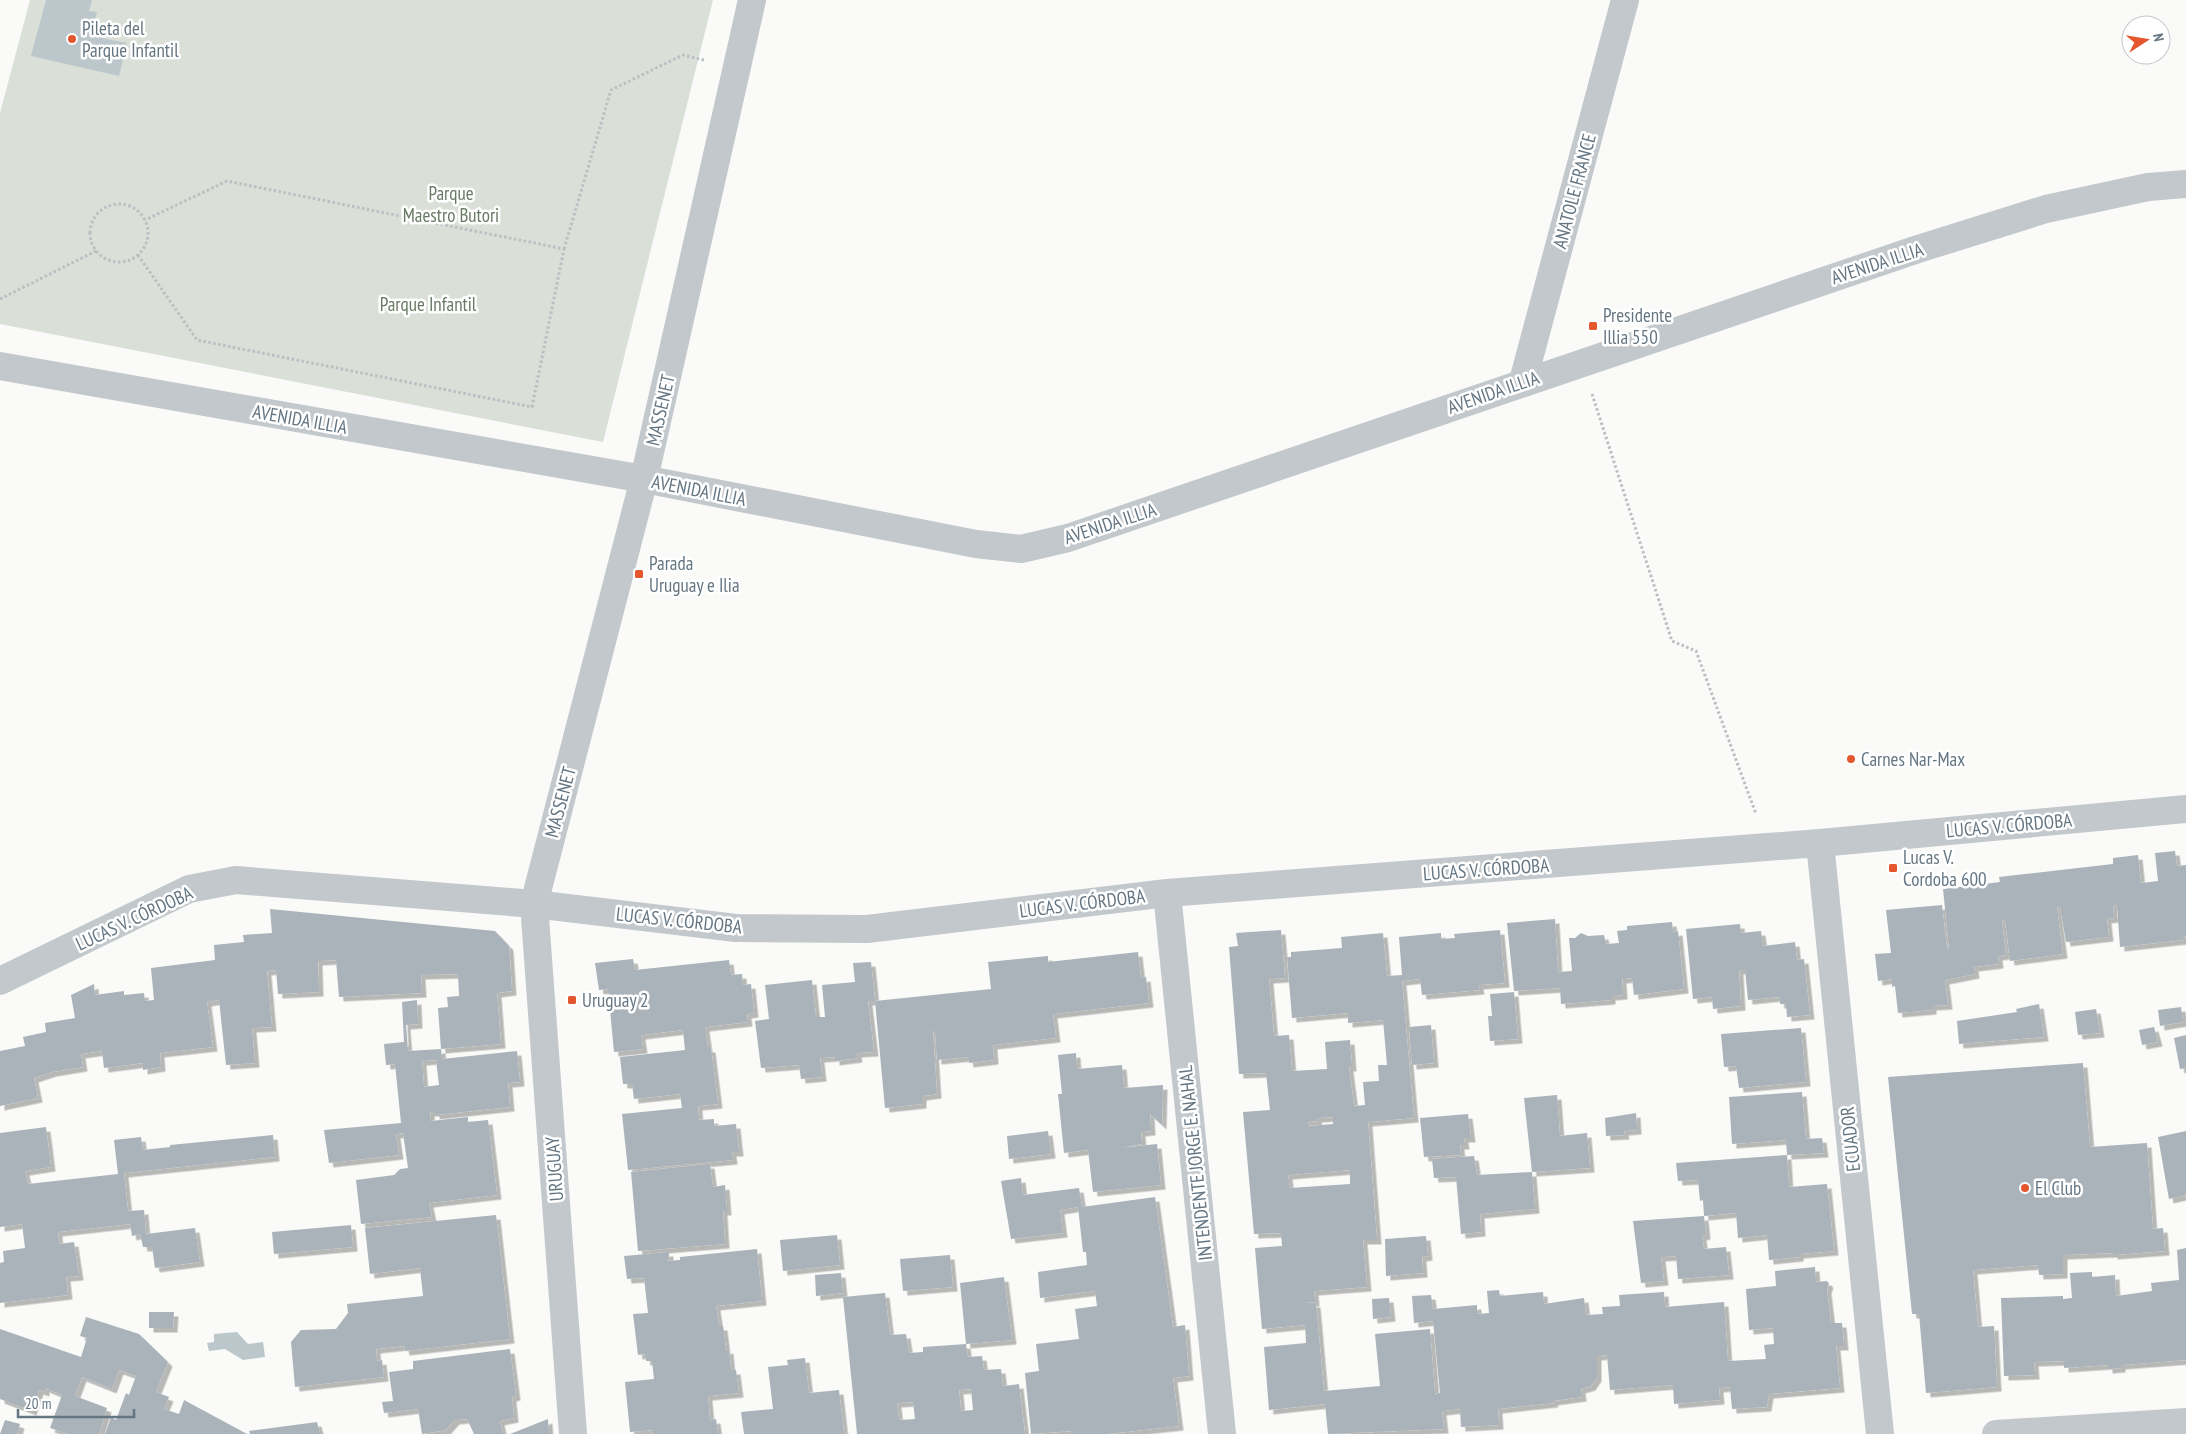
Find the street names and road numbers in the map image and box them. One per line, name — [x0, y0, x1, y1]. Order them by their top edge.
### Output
street label: ANATOLE FRANCE — [1547, 131, 1601, 251]
street label: AVENIDA ILLIA — [1828, 237, 1926, 289]
street label: AVENIDA ILLIA — [1444, 365, 1542, 419]
street label: MASSENET — [640, 372, 680, 448]
street label: AVENIDA ILLIA — [251, 399, 349, 439]
street label: AVENIDA ILLIA — [650, 469, 748, 511]
street label: AVENIDA ILLIA — [1061, 497, 1159, 549]
street label: MASSENET — [539, 763, 581, 840]
street label: LUCAS V. CÓRDOBA — [1945, 808, 2073, 842]
street label: LUCAS V. CÓRDOBA — [1422, 853, 1550, 885]
street label: LUCAS V. CÓRDOBA — [72, 880, 196, 956]
street label: LUCAS V. CÓRDOBA — [1018, 883, 1146, 923]
street label: LUCAS V. CÓRDOBA — [615, 901, 743, 939]
street label: INTENDENTE JORGE E. NAHAL — [1173, 1064, 1217, 1262]
street label: ECUADOR — [1835, 1105, 1865, 1173]
street label: URUGUAY — [540, 1136, 568, 1202]

